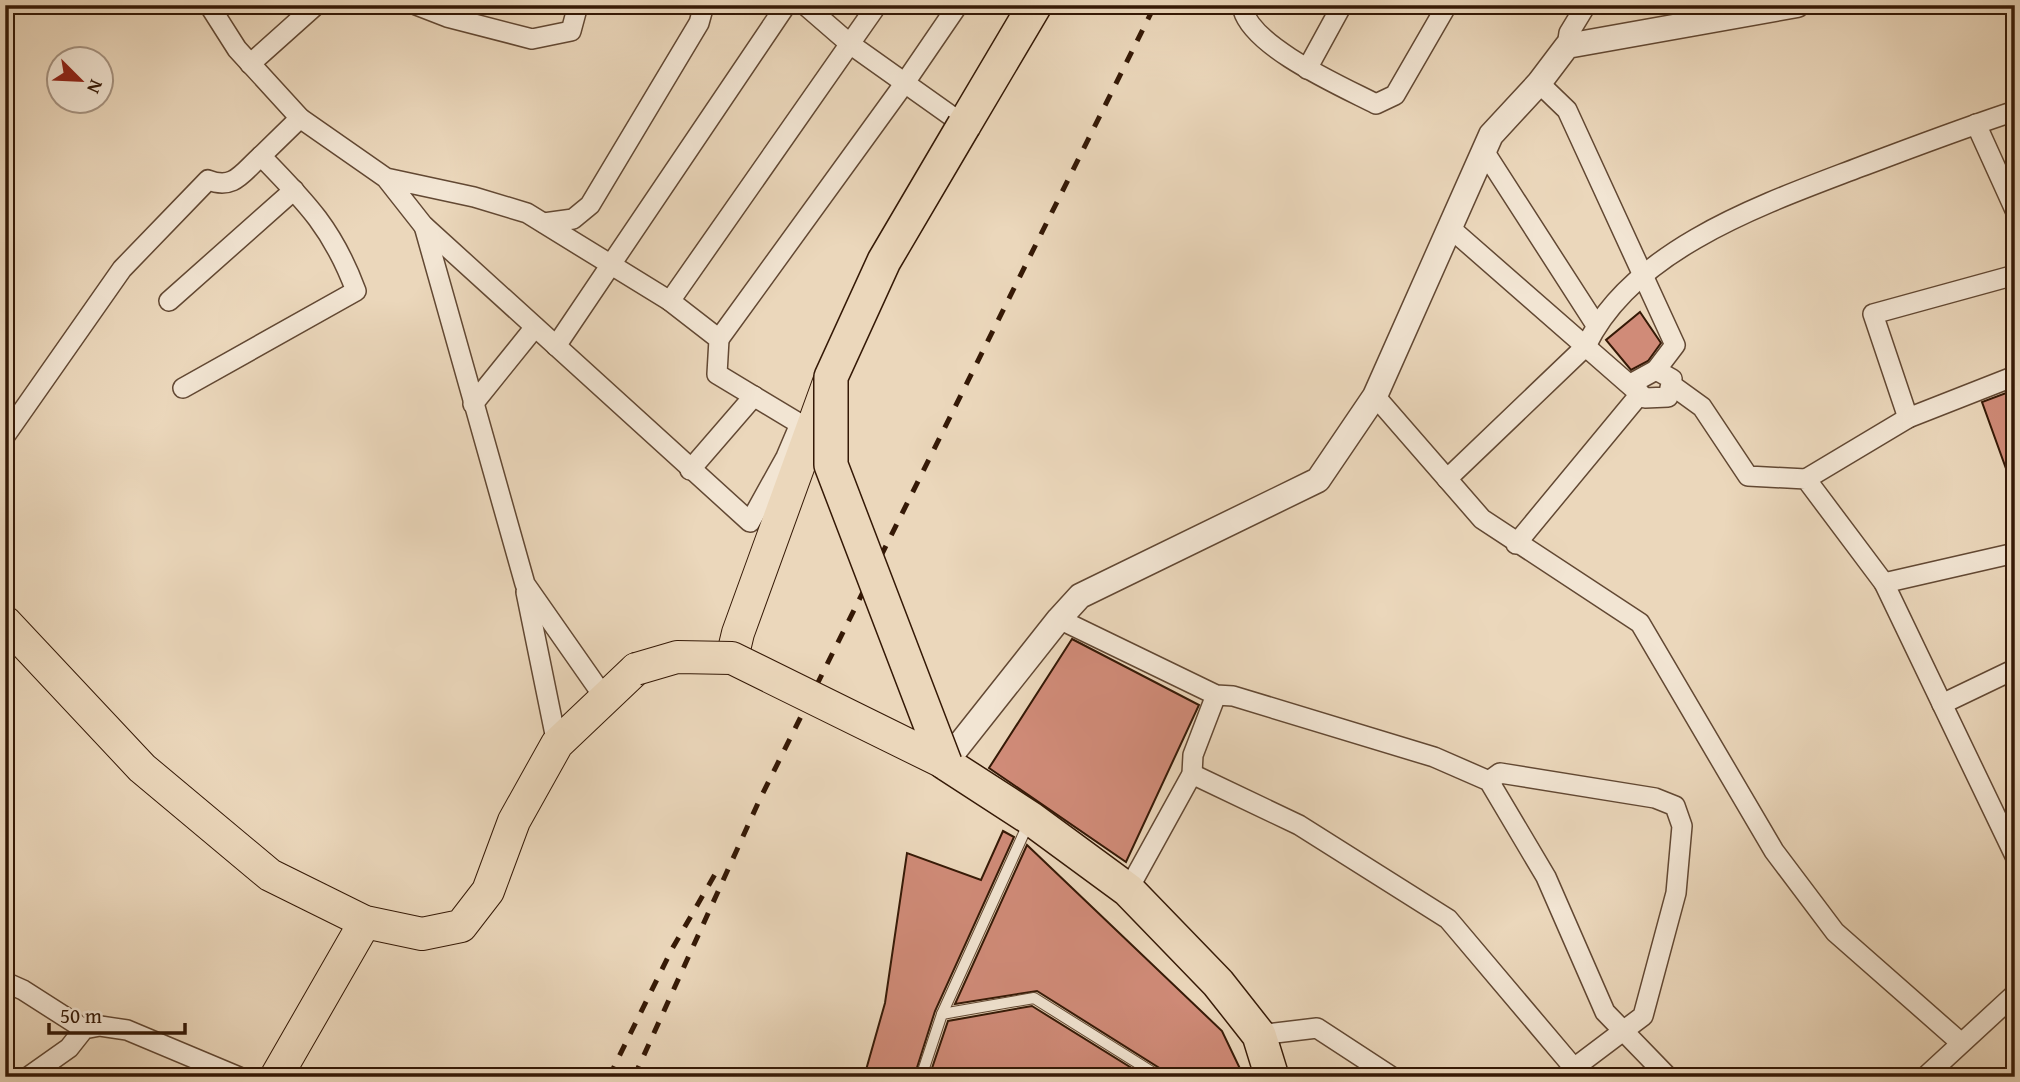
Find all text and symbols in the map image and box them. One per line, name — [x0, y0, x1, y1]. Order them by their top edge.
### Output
north arrow — [46, 46, 116, 116]
text: N — [80, 75, 111, 99]
scale bar — [49, 991, 186, 1035]
text: 50 m — [60, 1000, 102, 1031]

